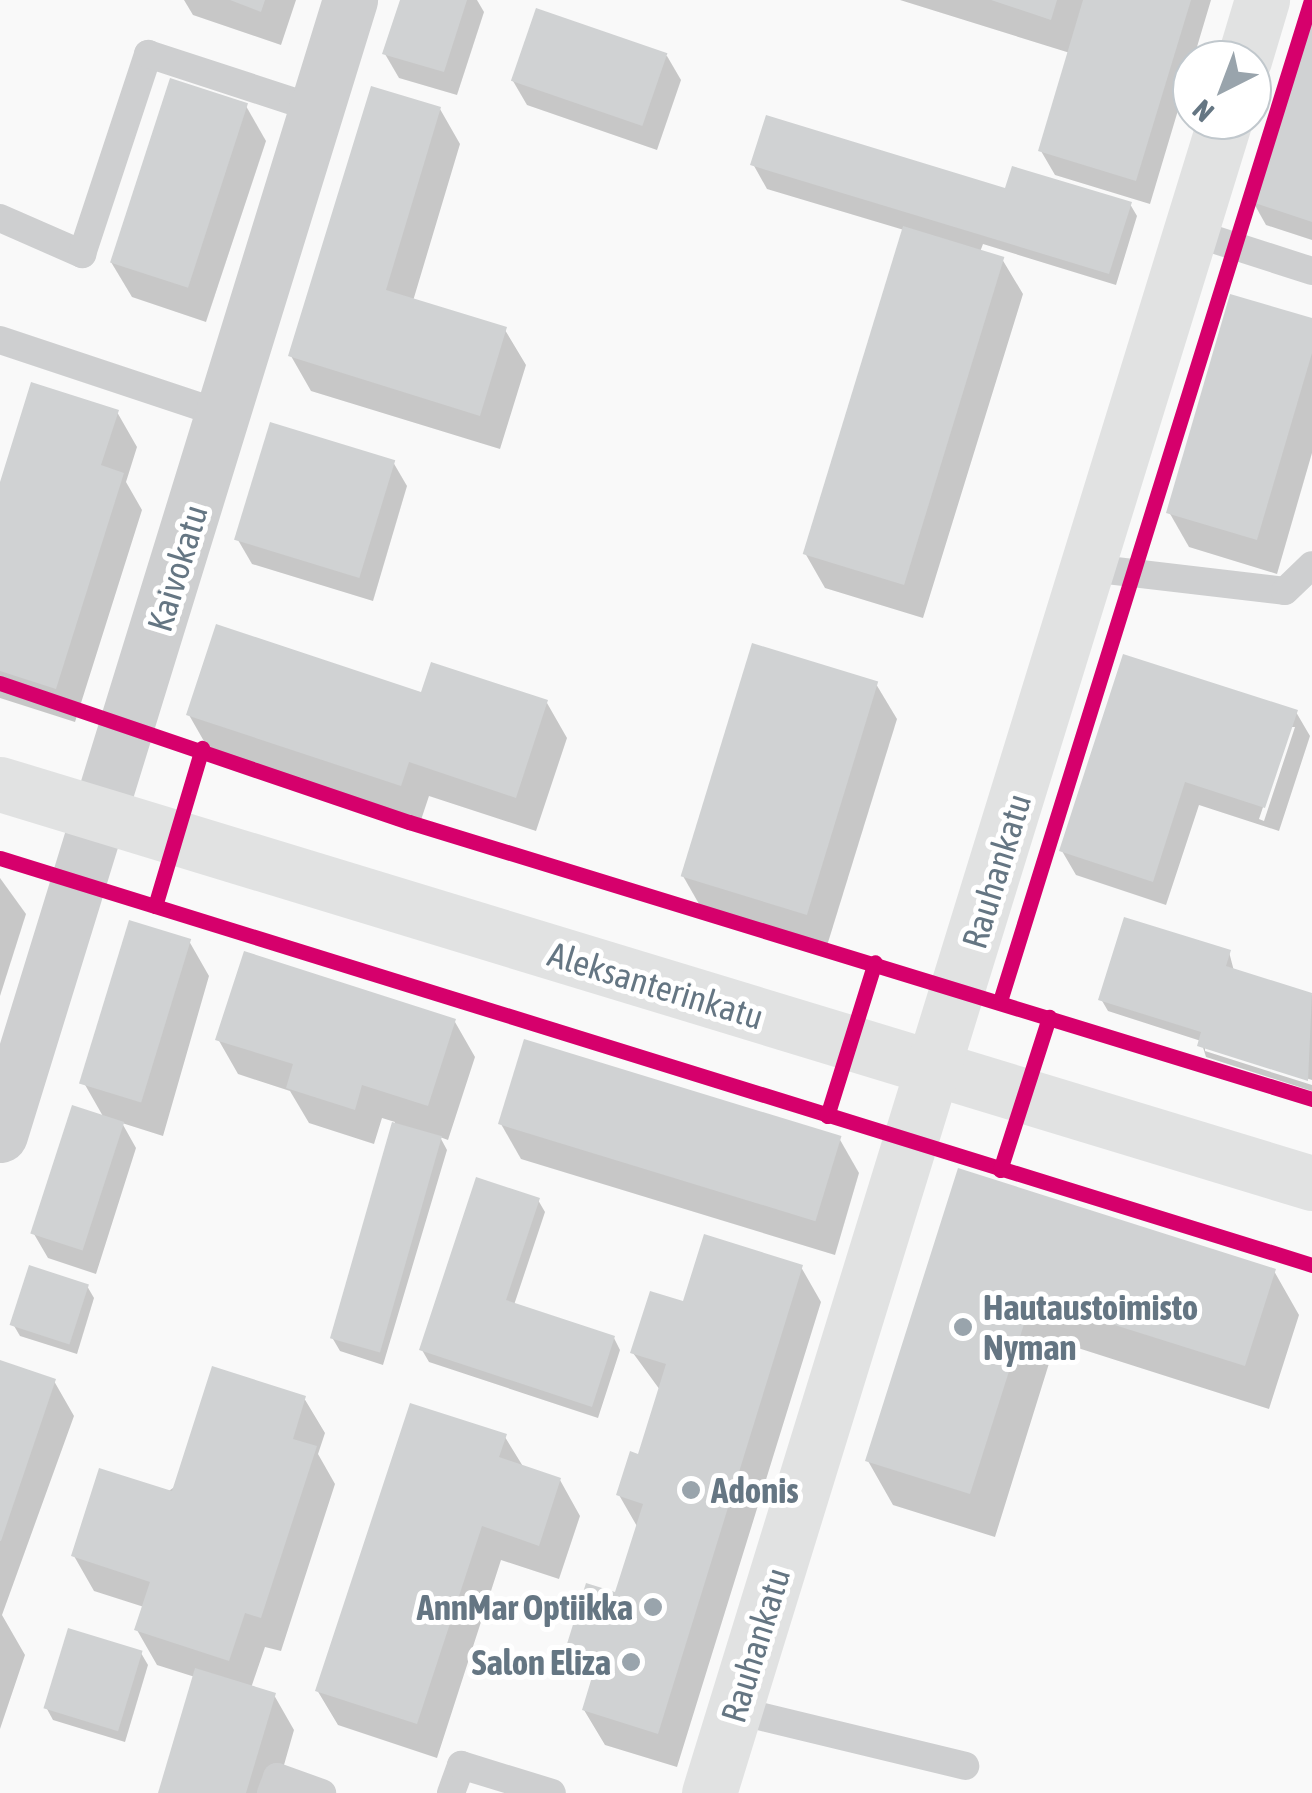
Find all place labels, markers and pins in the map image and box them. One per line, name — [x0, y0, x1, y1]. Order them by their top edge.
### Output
place label: Hautaustoimisto Nyman — [983, 1286, 1198, 1368]
marker: Hautaustoimisto Nyman — [952, 1316, 974, 1338]
place label: Adonis — [711, 1469, 799, 1511]
marker: Adonis — [680, 1479, 702, 1501]
place label: AnnMar Optiikka — [417, 1586, 633, 1628]
marker: AnnMar Optiikka — [642, 1596, 664, 1618]
place label: Salon Eliza — [472, 1641, 611, 1683]
marker: Salon Eliza — [620, 1651, 642, 1673]

